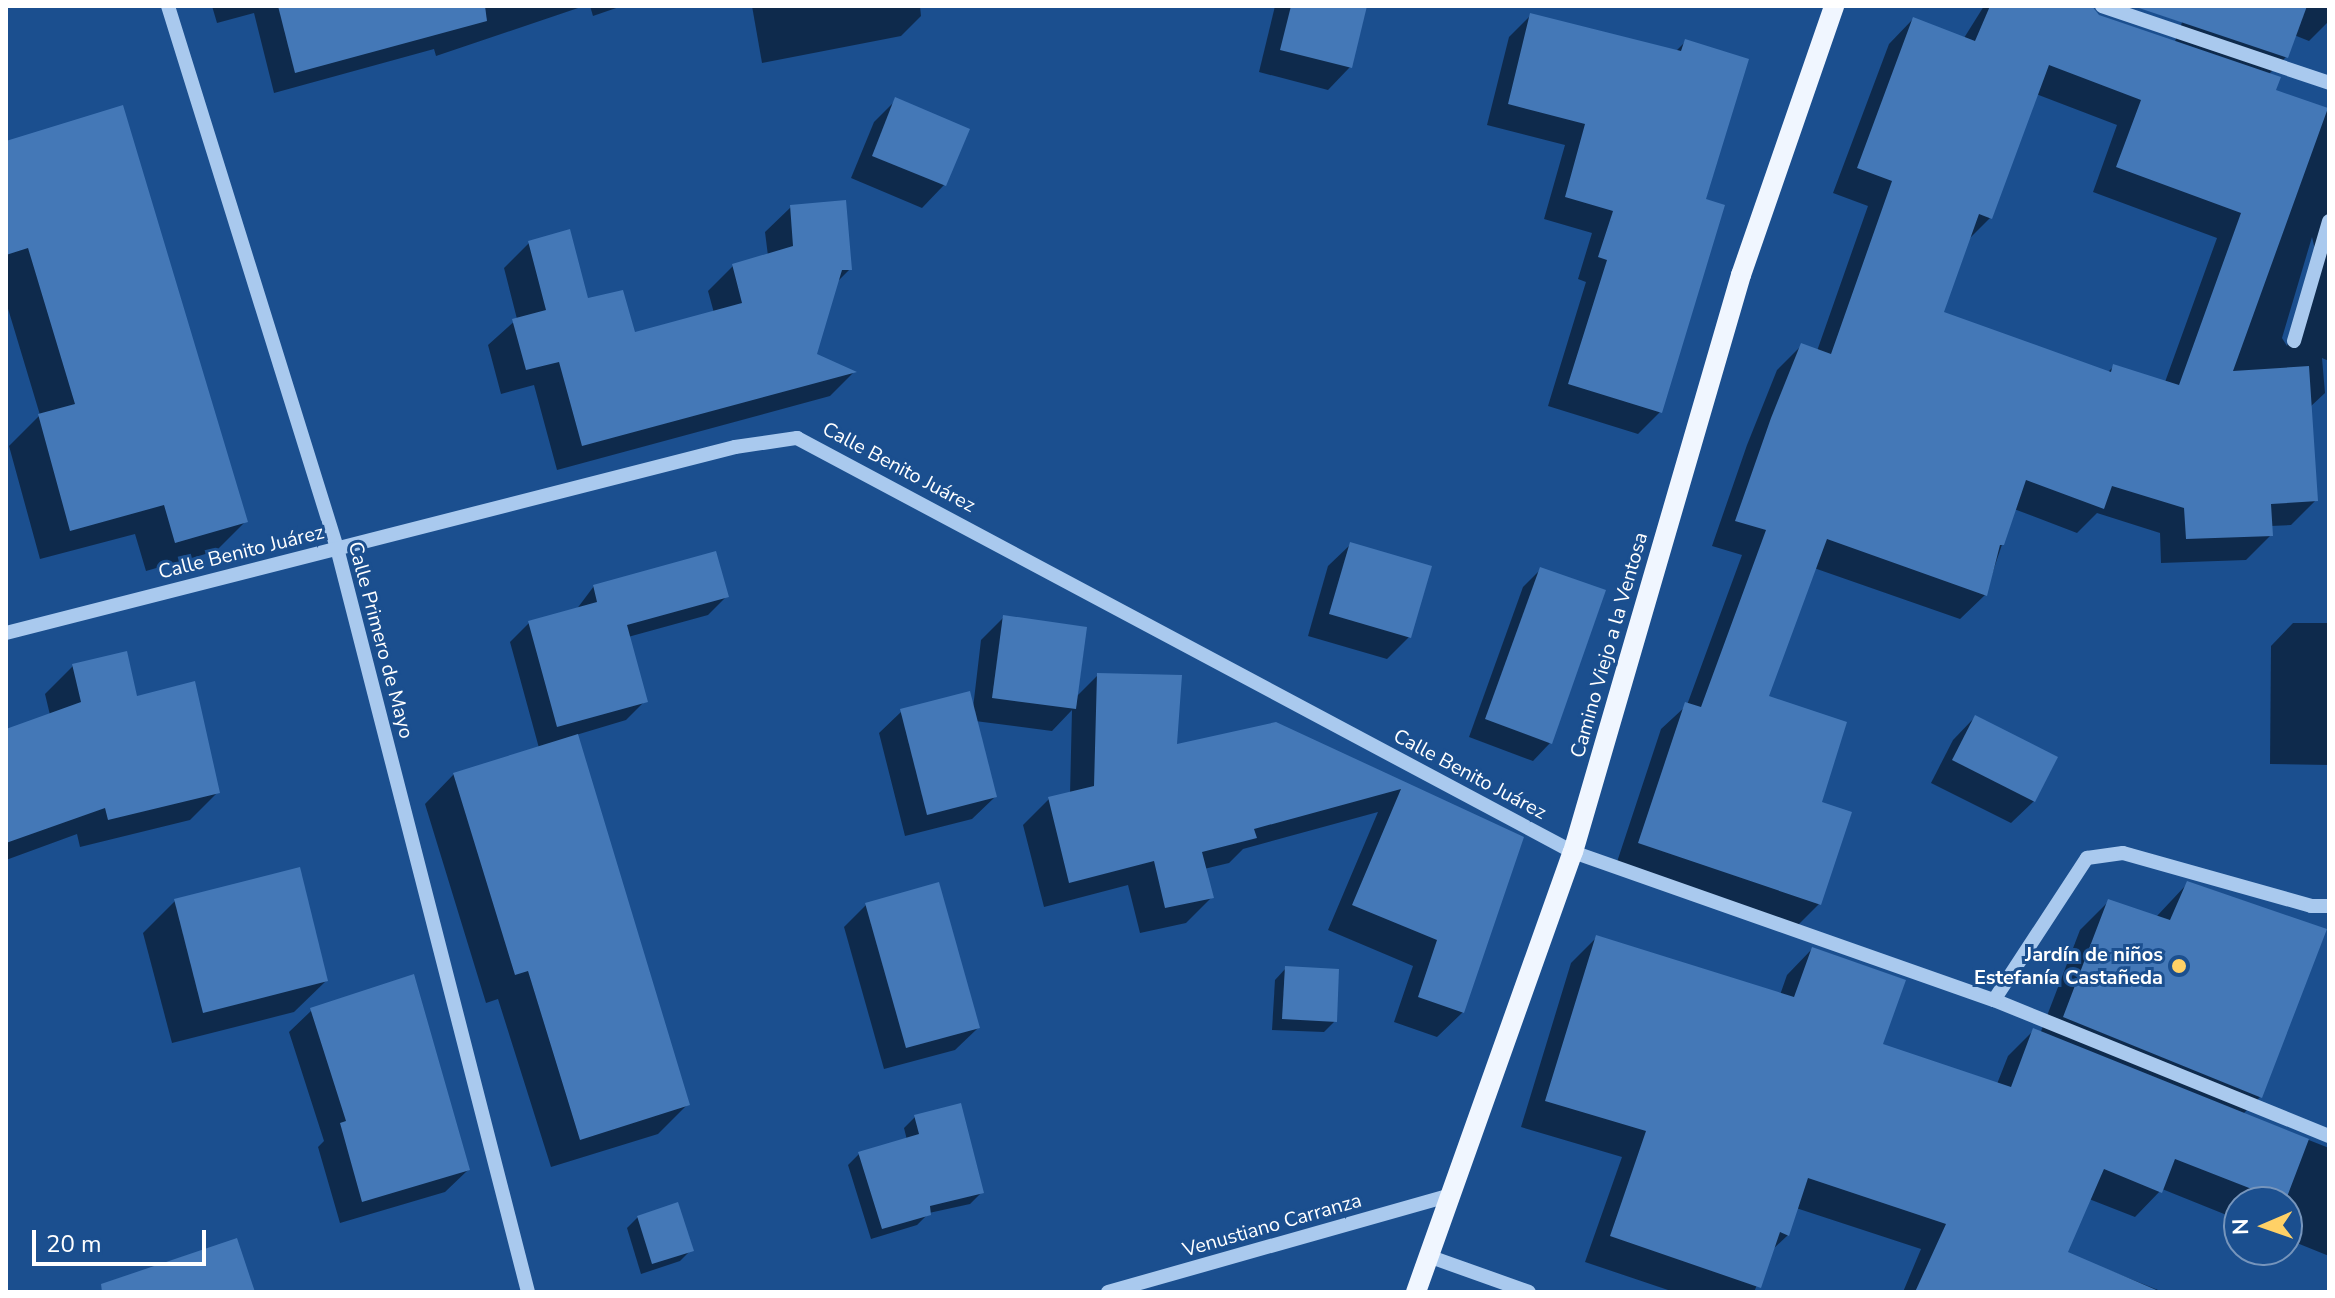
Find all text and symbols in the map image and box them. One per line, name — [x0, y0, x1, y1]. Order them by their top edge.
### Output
street label: Calle Benito Juárez — [818, 417, 980, 517]
street label: Calle Benito Juárez — [156, 520, 326, 584]
street label: Camino Viejo a la Ventosa — [1565, 530, 1653, 760]
street label: Calle Primero de Mayo — [343, 539, 419, 741]
street label: Calle Benito Juárez — [1389, 724, 1551, 824]
place label: Jardín de niños Estefanía Castañeda — [1974, 942, 2163, 989]
marker: Jardín de niños Estefanía Castañeda — [2170, 957, 2188, 975]
north arrow — [2223, 1186, 2303, 1266]
street label: Venustiano Carranza — [1180, 1188, 1364, 1262]
scale bar — [36, 1214, 210, 1264]
text: N — [2226, 1218, 2256, 1236]
text: 20 m — [46, 1228, 102, 1260]

